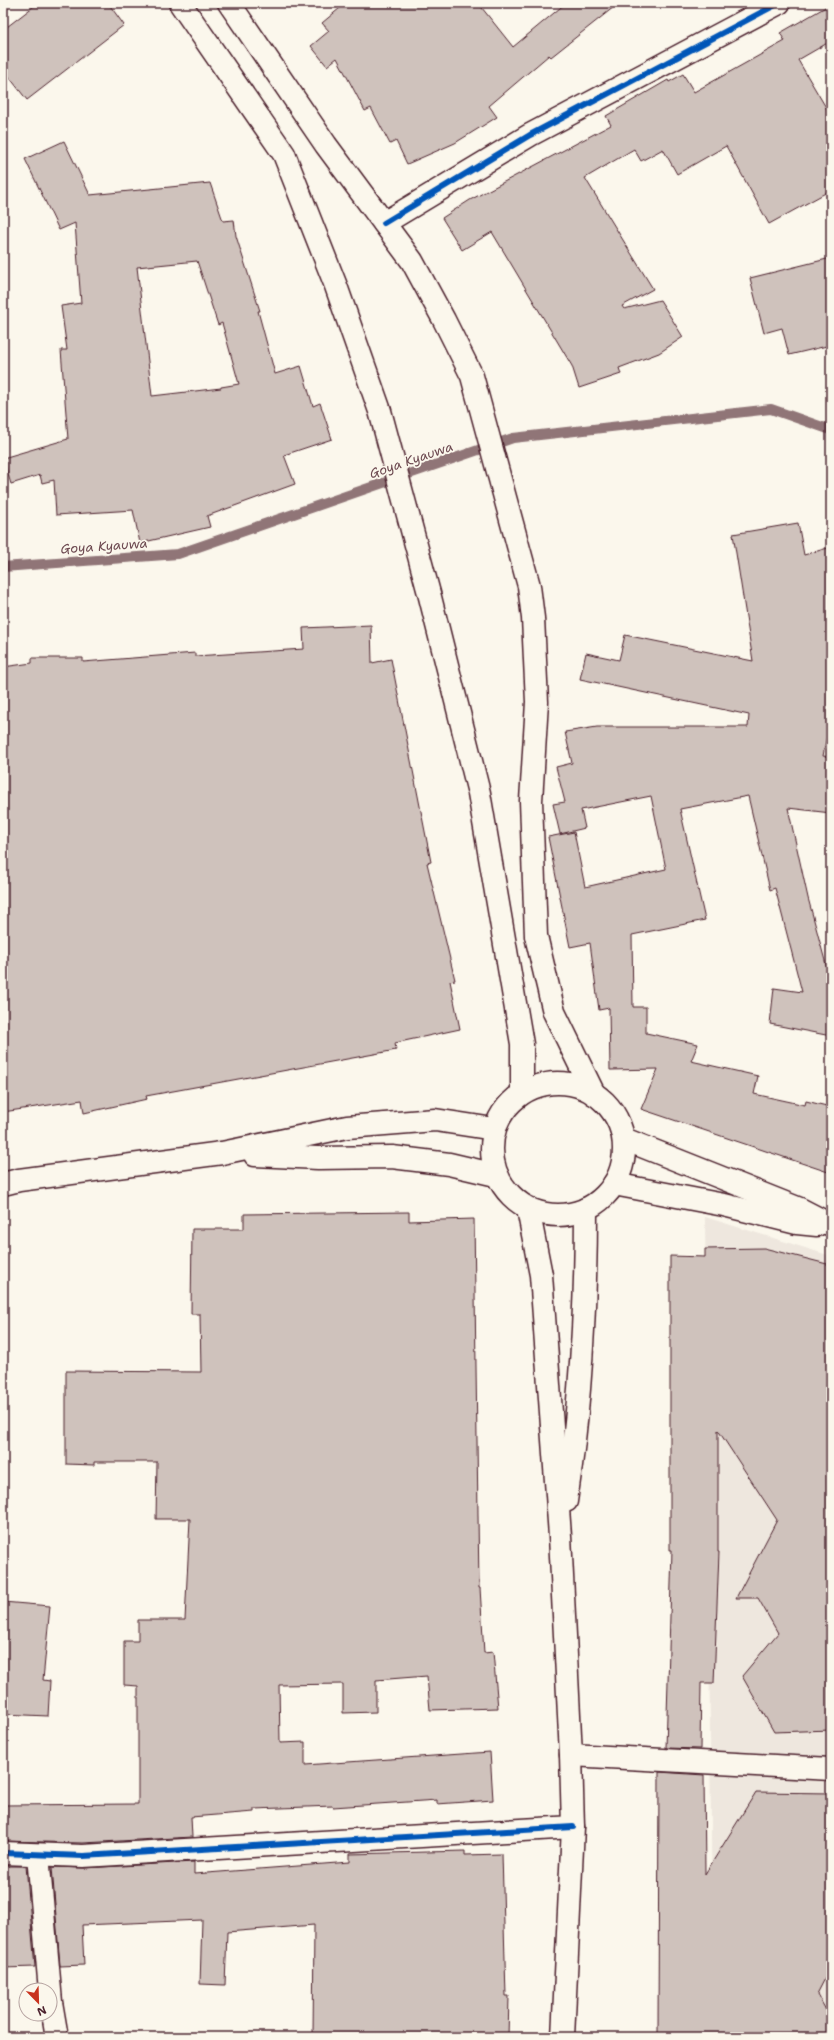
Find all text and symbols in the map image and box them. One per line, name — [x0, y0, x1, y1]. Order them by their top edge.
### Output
water label: Goya Kyauwa — [367, 438, 455, 482]
water label: Goya Kyauwa — [60, 534, 148, 558]
north arrow — [18, 1982, 58, 2022]
text: N — [35, 2002, 49, 2019]

